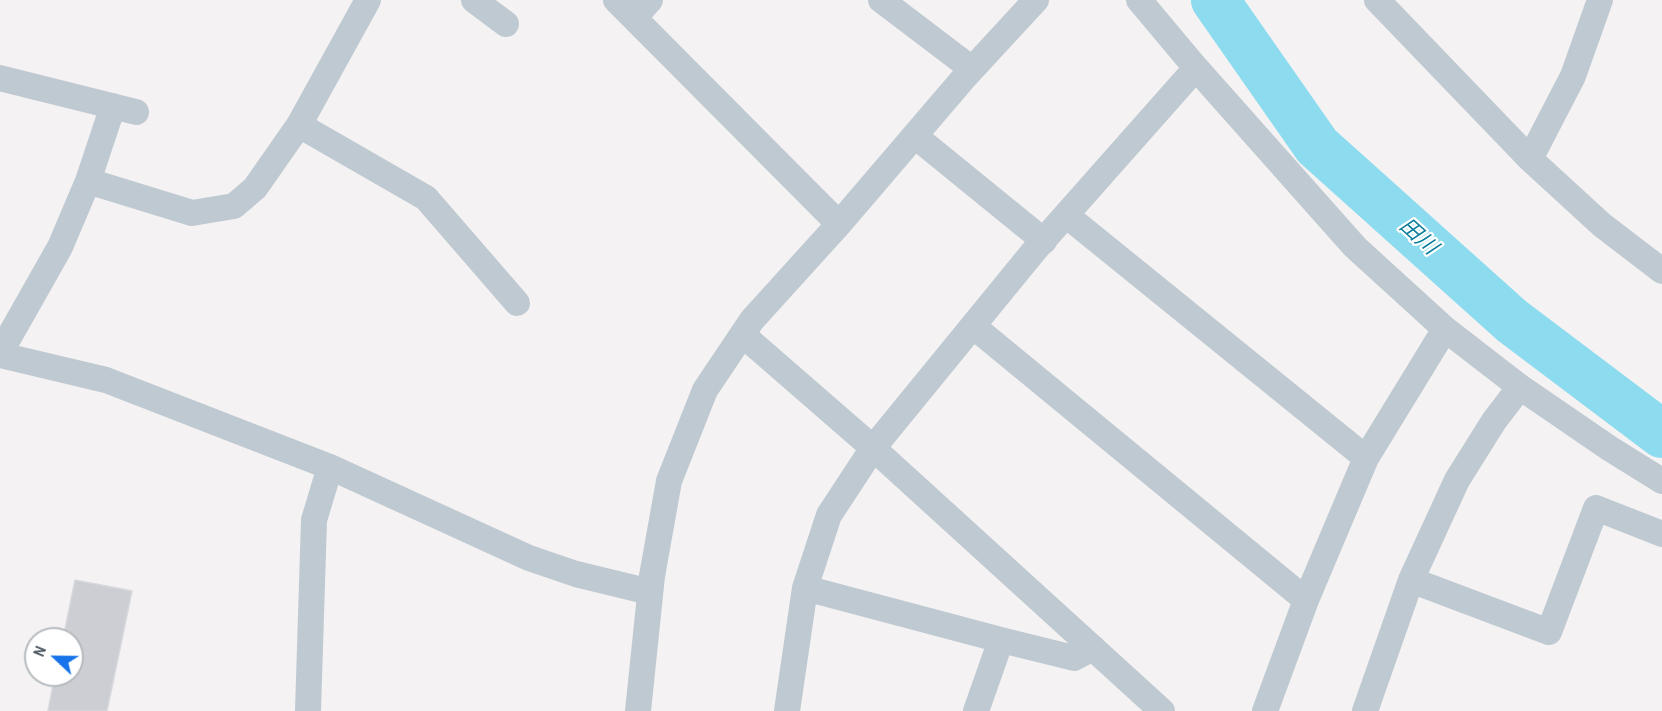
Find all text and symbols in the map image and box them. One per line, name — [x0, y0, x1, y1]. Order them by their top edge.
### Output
water label: 田川 — [1394, 214, 1442, 260]
north arrow — [24, 627, 84, 687]
text: N — [27, 642, 51, 660]

